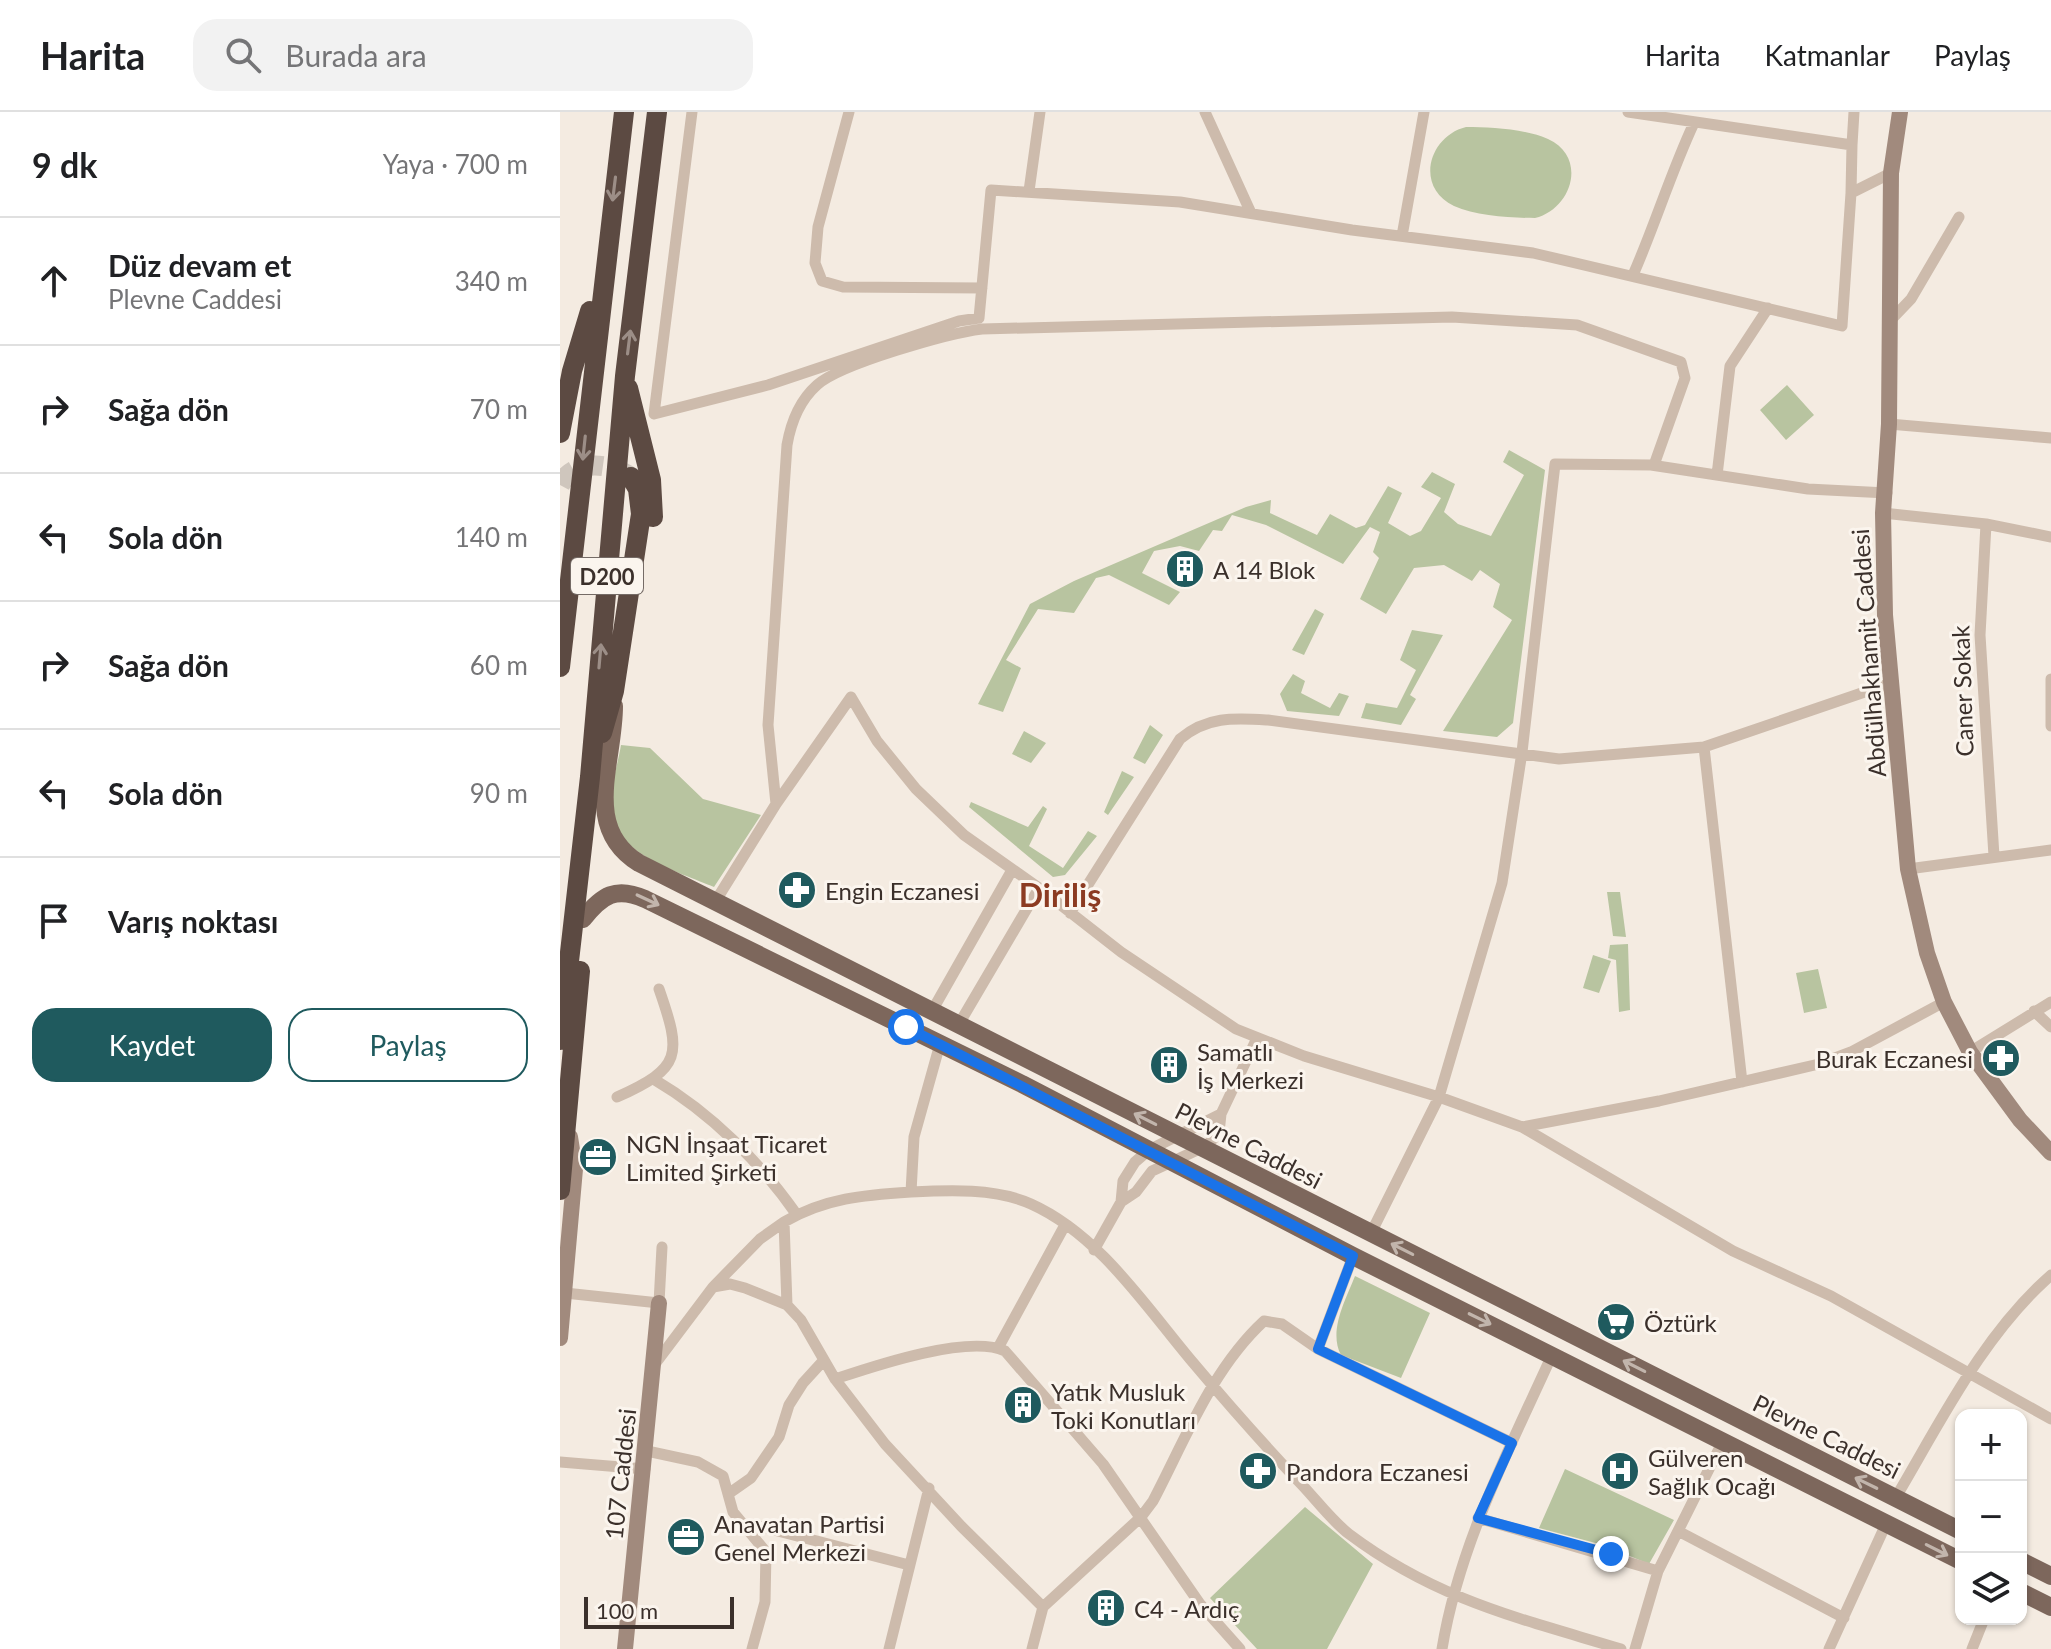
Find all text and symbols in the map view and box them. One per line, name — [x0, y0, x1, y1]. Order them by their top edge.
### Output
search box — [193, 19, 753, 91]
text: Harita — [40, 32, 145, 78]
icon: search — [221, 33, 265, 77]
text: Burada ara — [285, 37, 427, 73]
text: Harita — [1645, 38, 1720, 72]
text: Katmanlar — [1764, 38, 1890, 72]
text: Paylaş — [1934, 38, 2011, 72]
text: 9 dk — [32, 144, 97, 185]
text: Yaya · 700 m — [383, 148, 528, 180]
one-way arrow — [606, 176, 621, 202]
text: Düz devam et — [108, 247, 291, 283]
icon: ahead — [32, 259, 76, 303]
text: 340 m — [455, 265, 528, 297]
text: Plevne Caddesi — [108, 283, 282, 315]
one-way arrow — [622, 330, 637, 355]
icon: right — [32, 387, 76, 431]
text: Sağa dön — [108, 391, 229, 427]
text: 70 m — [470, 393, 528, 425]
one-way arrow — [577, 434, 592, 461]
icon: left — [32, 515, 76, 559]
text: Sola dön — [108, 519, 223, 555]
text: 140 m — [455, 521, 528, 553]
street label: Abdülhakhamit Caddesi — [1845, 528, 1891, 778]
building icon: A 14 Blok — [1164, 548, 1206, 590]
place label: A 14 Blok — [1213, 555, 1316, 584]
road number: D200 — [571, 558, 643, 594]
street label: Caner Sokak — [1945, 624, 1979, 757]
icon: right — [32, 643, 76, 687]
one-way arrow — [593, 643, 608, 670]
text: Sağa dön — [108, 647, 229, 683]
text: 60 m — [470, 649, 528, 681]
icon: left — [32, 771, 76, 815]
text: Sola dön — [108, 775, 223, 811]
text: 90 m — [470, 777, 528, 809]
pharmacy icon: Engin Eczanesi — [776, 869, 818, 911]
district label: Diriliş — [1019, 875, 1101, 914]
place label: Engin Eczanesi — [825, 876, 979, 905]
one-way arrow — [635, 893, 659, 908]
icon: arrive — [32, 899, 76, 943]
text: Varış noktası — [108, 903, 279, 939]
button: Kaydet — [32, 1008, 272, 1082]
button: Paylaş — [288, 1008, 528, 1082]
route start — [888, 1009, 924, 1045]
place label: Samatlı İş Merkezi — [1197, 1037, 1304, 1094]
pharmacy icon: Burak Eczanesi — [1980, 1037, 2022, 1079]
building icon: Samatlı İş Merkezi — [1148, 1044, 1190, 1086]
place label: Burak Eczanesi — [1816, 1044, 1973, 1073]
street label: Plevne Caddesi — [1171, 1096, 1327, 1194]
one-way arrow — [1133, 1111, 1157, 1126]
place label: NGN İnşaat Ticaret Limited Şirketi — [626, 1129, 827, 1186]
office icon: NGN İnşaat Ticaret Limited Şirketi — [577, 1136, 619, 1178]
one-way arrow — [1390, 1241, 1414, 1257]
supermarket icon: Öztürk — [1595, 1301, 1637, 1343]
place label: Öztürk — [1644, 1308, 1718, 1337]
one-way arrow — [1468, 1312, 1492, 1327]
one-way arrow — [1622, 1358, 1646, 1374]
place label: Yatık Musluk Toki Konutları — [1051, 1377, 1196, 1434]
building icon: Yatık Musluk Toki Konutları — [1002, 1384, 1044, 1426]
street label: Plevne Caddesi — [1748, 1388, 1906, 1484]
street label: 107 Caddesi — [599, 1407, 641, 1541]
map controls — [1955, 1409, 2027, 1625]
button: + — [1955, 1409, 2027, 1481]
place label: Gülveren Sağlık Ocağı — [1648, 1443, 1776, 1500]
pharmacy icon: Pandora Eczanesi — [1237, 1450, 1279, 1492]
hospital icon: Gülveren Sağlık Ocağı — [1599, 1450, 1641, 1492]
place label: Pandora Eczanesi — [1286, 1457, 1469, 1486]
one-way arrow — [1855, 1475, 1879, 1490]
button: − — [1955, 1481, 2027, 1553]
place label: Anavatan Partisi Genel Merkezi — [714, 1509, 885, 1566]
office icon: Anavatan Partisi Genel Merkezi — [665, 1516, 707, 1558]
route end — [1593, 1536, 1629, 1572]
one-way arrow — [1925, 1542, 1949, 1558]
button: layers — [1955, 1553, 2027, 1625]
building icon: C4 - Ardıç — [1085, 1587, 1127, 1629]
scale bar — [584, 1593, 734, 1629]
place label: C4 - Ardıç — [1134, 1594, 1240, 1623]
text: 100 m — [596, 1597, 658, 1624]

